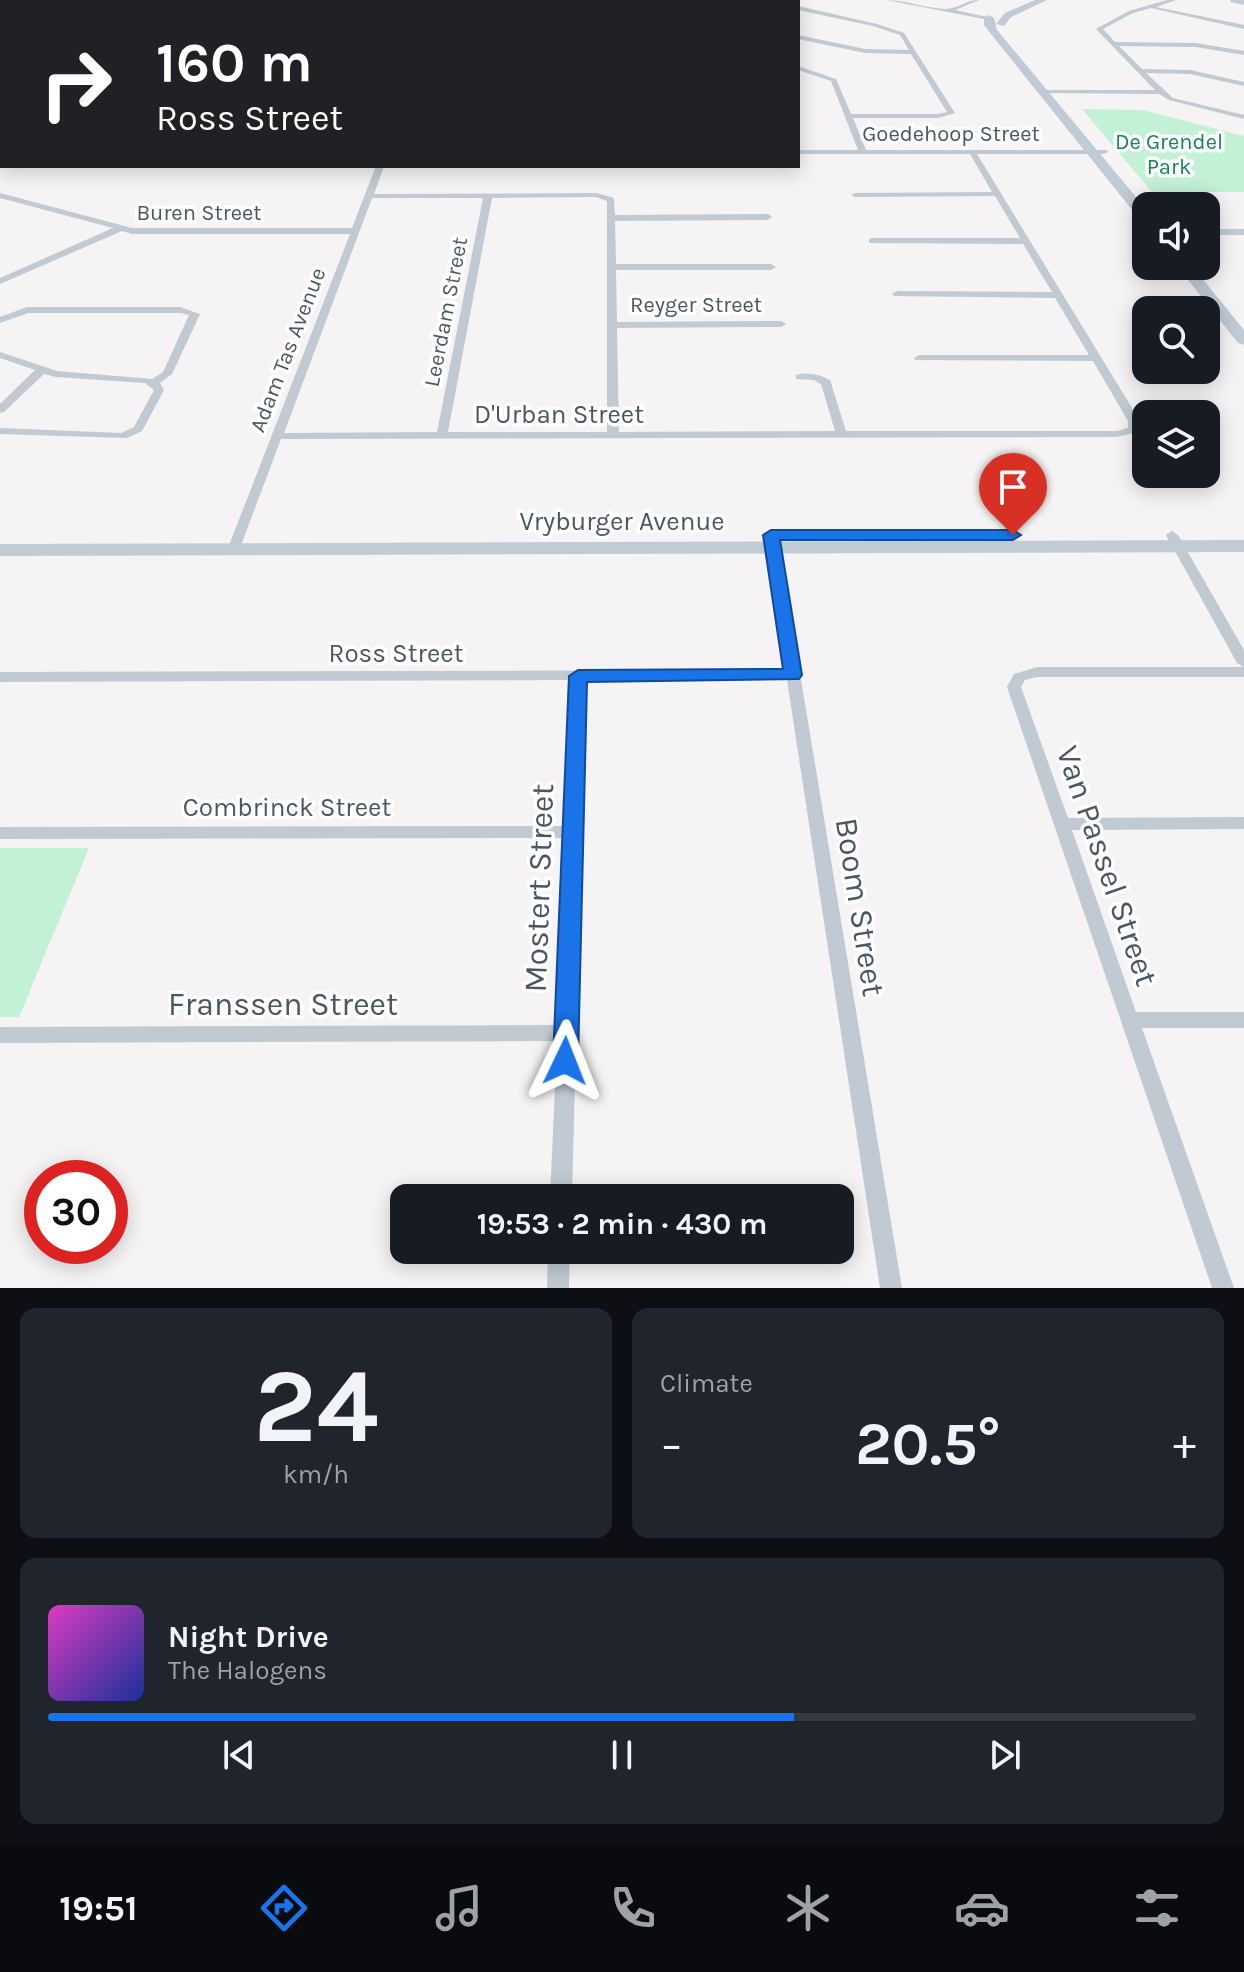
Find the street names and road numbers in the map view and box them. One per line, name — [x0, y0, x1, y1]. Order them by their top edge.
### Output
street label: Goedehoop Street — [862, 121, 1040, 147]
street label: Buren Street — [136, 200, 262, 226]
street label: Leerdam Street — [419, 235, 473, 389]
street label: Adam Tas Avenue — [245, 264, 331, 436]
street label: Reyger Street — [630, 292, 762, 318]
street label: D'Urban Street — [474, 399, 644, 430]
street label: Vryburger Avenue — [519, 506, 725, 537]
street label: Ross Street — [328, 638, 464, 669]
street label: Van Passel Street — [1049, 741, 1165, 991]
street label: Mostert Street — [517, 783, 561, 993]
street label: Combrinck Street — [183, 792, 391, 823]
street label: Boom Street — [828, 815, 892, 999]
street label: Franssen Street — [168, 986, 398, 1023]

